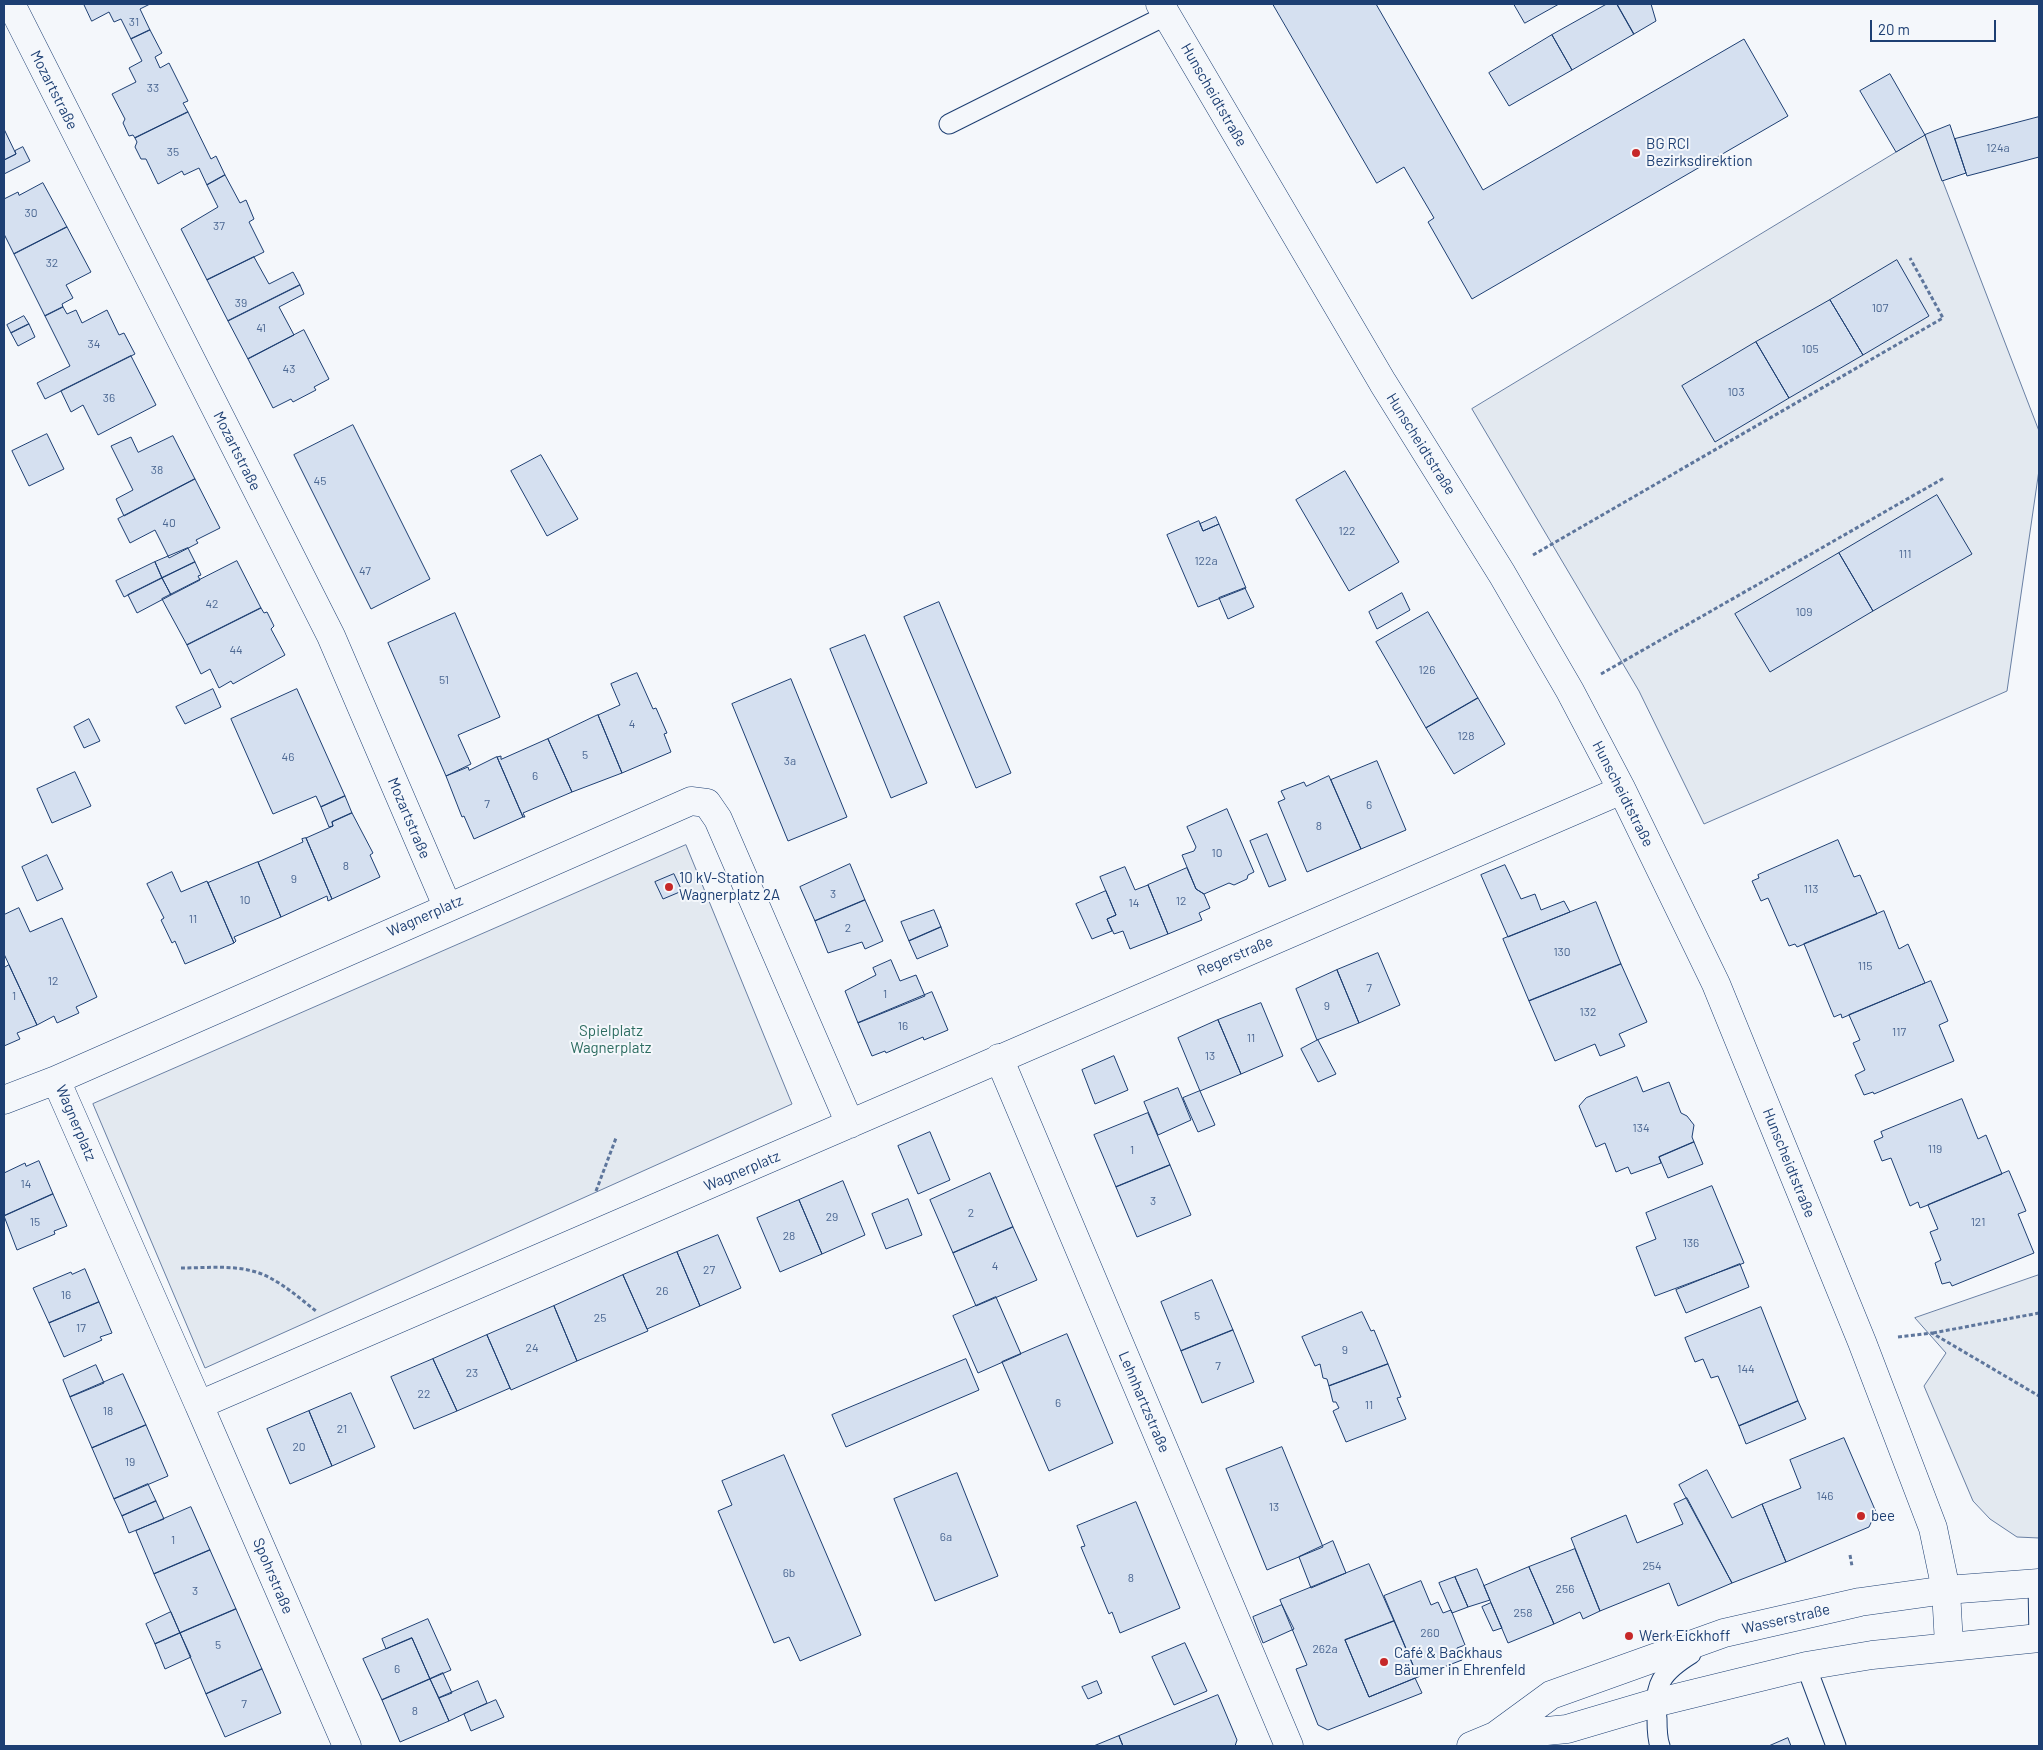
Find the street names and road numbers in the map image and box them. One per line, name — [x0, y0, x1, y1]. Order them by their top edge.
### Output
street label: Hunscheidtstraße — [1177, 40, 1251, 150]
street label: Mozartstraße — [26, 47, 82, 133]
street label: Hunscheidtstraße — [1382, 390, 1460, 498]
street label: Mozartstraße — [209, 408, 265, 494]
street label: Hunscheidtstraße — [1589, 738, 1657, 850]
street label: Mozartstraße — [384, 775, 434, 861]
street label: Wagnerplatz — [384, 891, 466, 941]
street label: Regerstraße — [1194, 932, 1276, 980]
street label: Wagnerplatz — [52, 1082, 100, 1164]
street label: Hunscheidtstraße — [1759, 1106, 1819, 1220]
street label: Wagnerplatz — [701, 1147, 783, 1195]
street label: Lehnhartzstraße — [1115, 1349, 1173, 1455]
street label: Spohrstraße — [249, 1535, 297, 1617]
street label: Wasserstraße — [1740, 1600, 1832, 1638]

